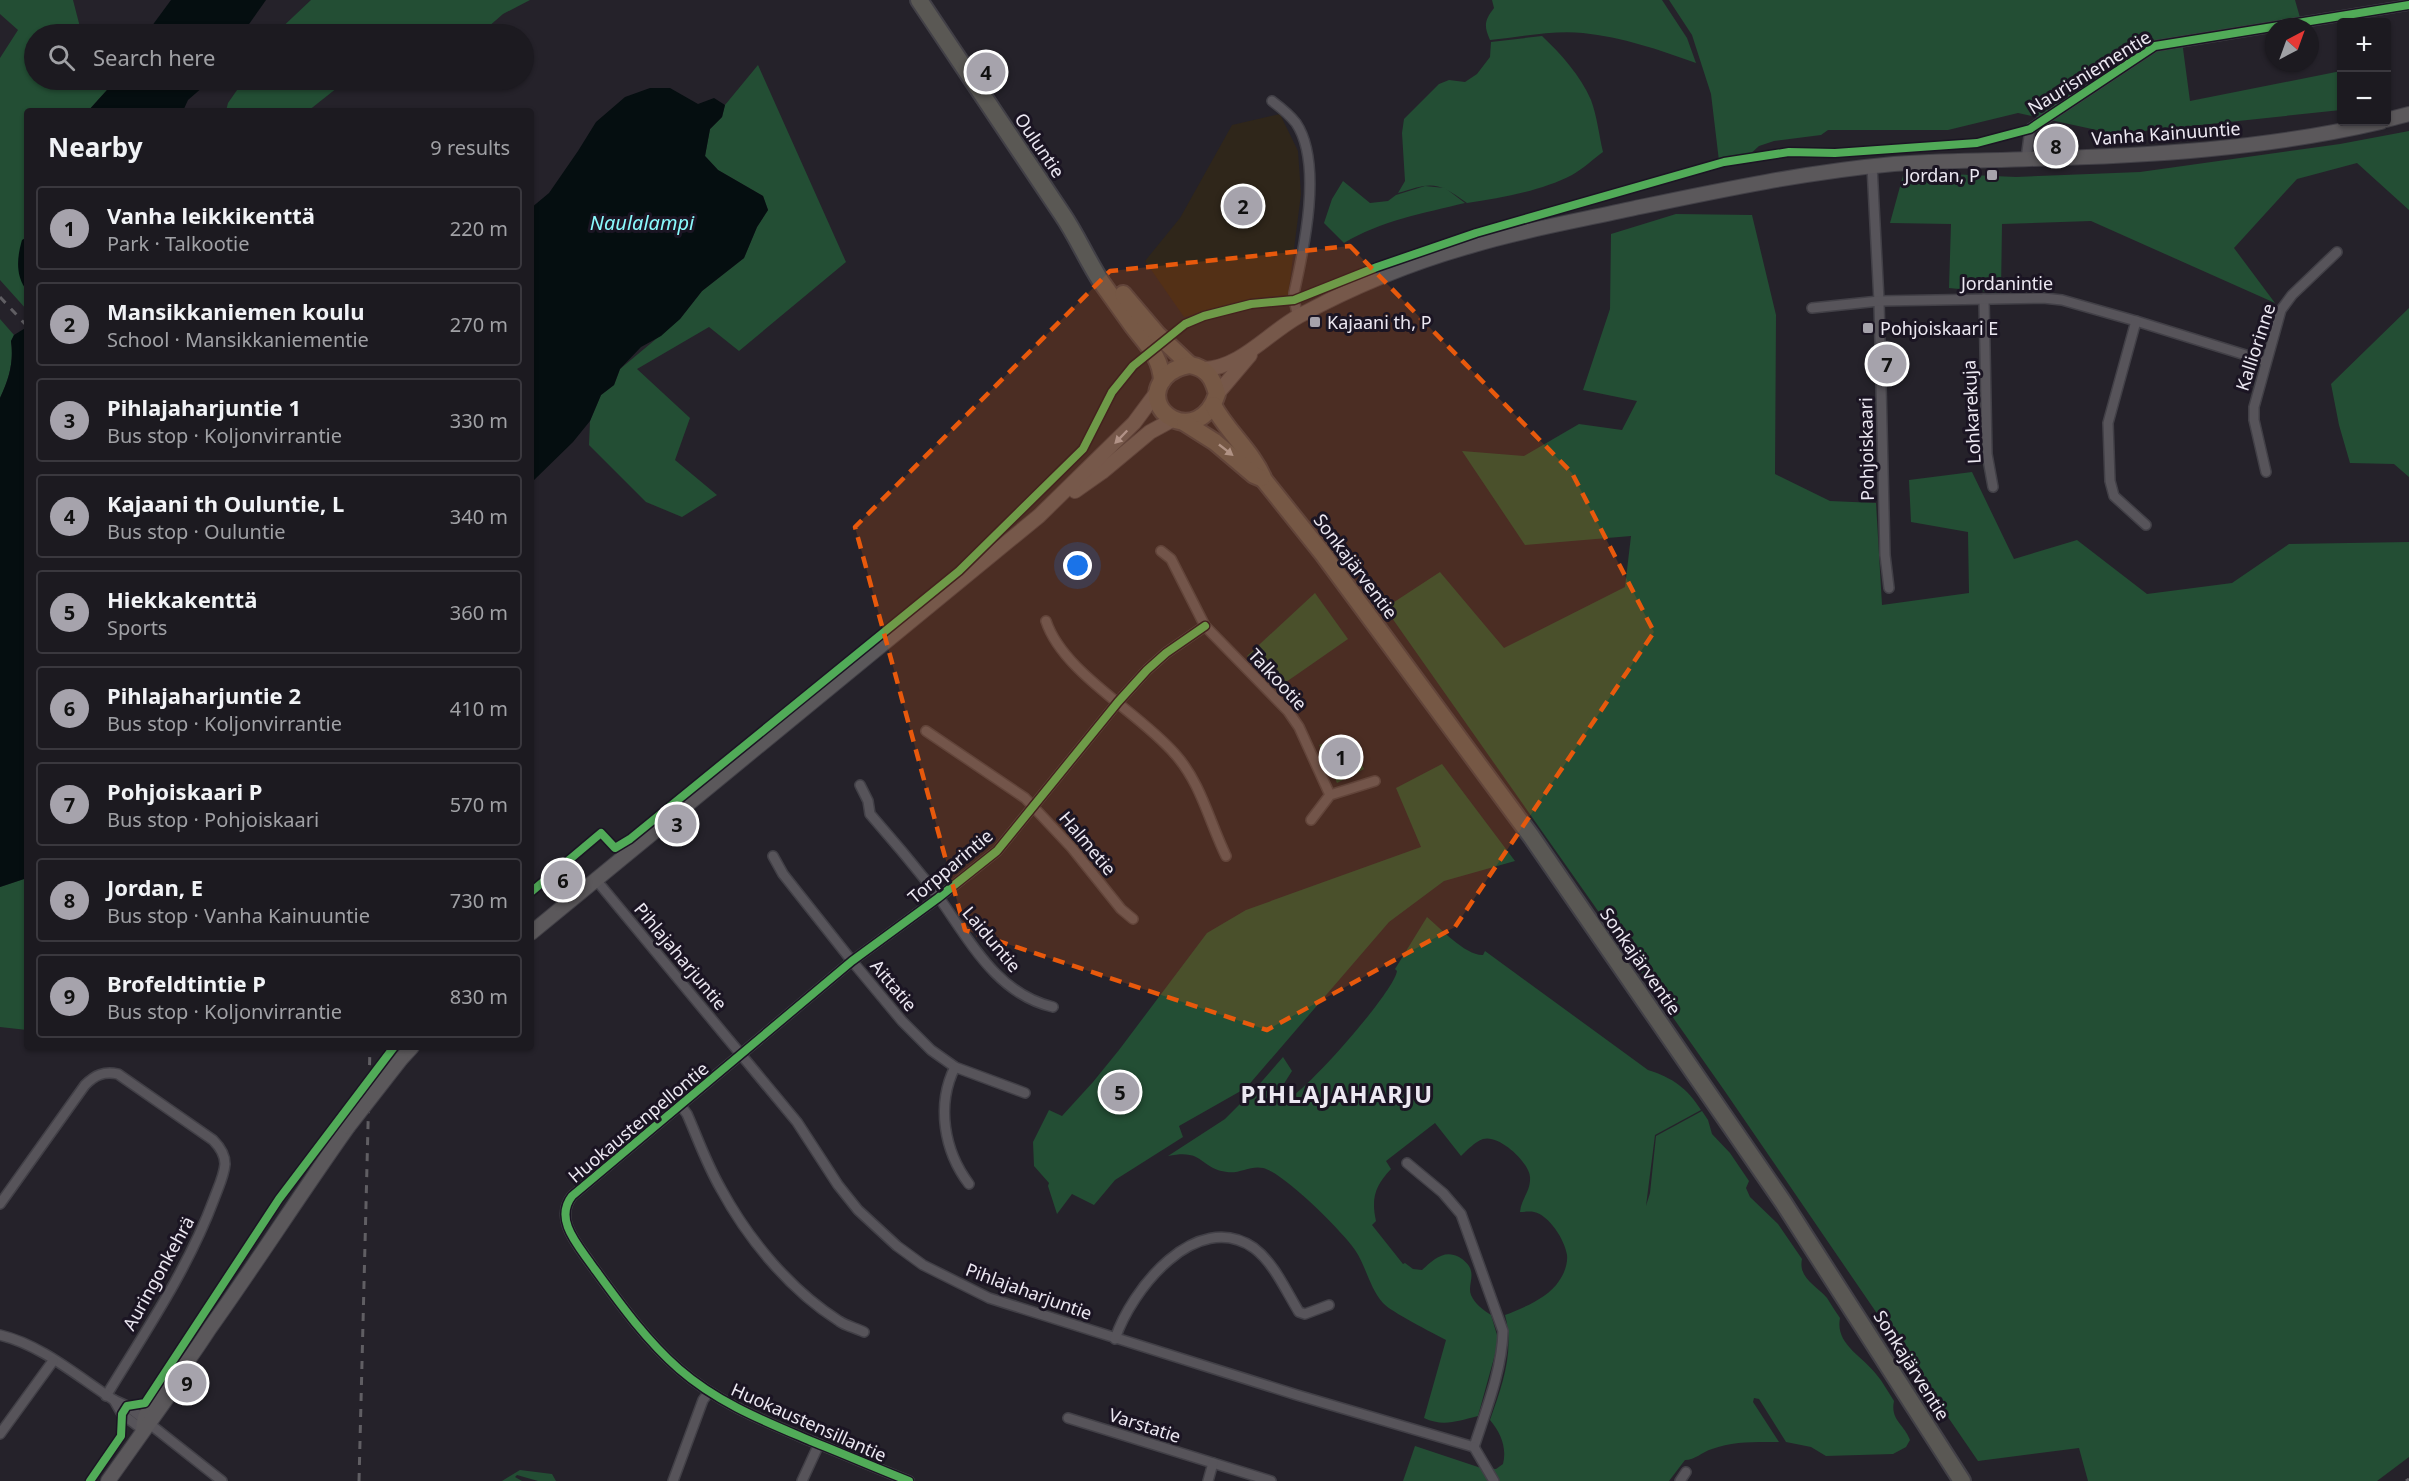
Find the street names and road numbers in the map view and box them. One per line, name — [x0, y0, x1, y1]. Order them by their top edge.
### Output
street label: Naurisniementie — [2023, 24, 2155, 120]
street label: Ouluntie — [1010, 108, 1070, 182]
street label: Vanha Kainuuntie — [2091, 116, 2241, 150]
street label: Jordanintie — [1959, 271, 2053, 295]
street label: Kalliorinne — [2230, 300, 2280, 394]
street label: Lohkarekuja — [1956, 360, 1986, 464]
street label: Pohjoiskaari — [1853, 397, 1879, 501]
street label: Sonkajärventie — [1309, 509, 1403, 623]
street label: Talkootie — [1243, 643, 1313, 715]
street label: Halmetie — [1054, 806, 1122, 880]
street label: Torpparintie — [903, 823, 997, 909]
street label: Pihlajaharjuntie — [629, 897, 733, 1015]
street label: Laiduntie — [957, 901, 1027, 977]
street label: Sonkajärventie — [1595, 903, 1687, 1019]
street label: Aittatie — [865, 954, 923, 1016]
street label: Huokaustenpellontie — [563, 1056, 713, 1188]
street label: Auringonkehrä — [117, 1212, 199, 1334]
street label: Pihlajaharjuntie — [962, 1257, 1096, 1325]
street label: Sonkajärventie — [1869, 1305, 1955, 1425]
street label: Huokaustensillantie — [728, 1377, 890, 1467]
street label: Varstatie — [1106, 1402, 1184, 1448]

